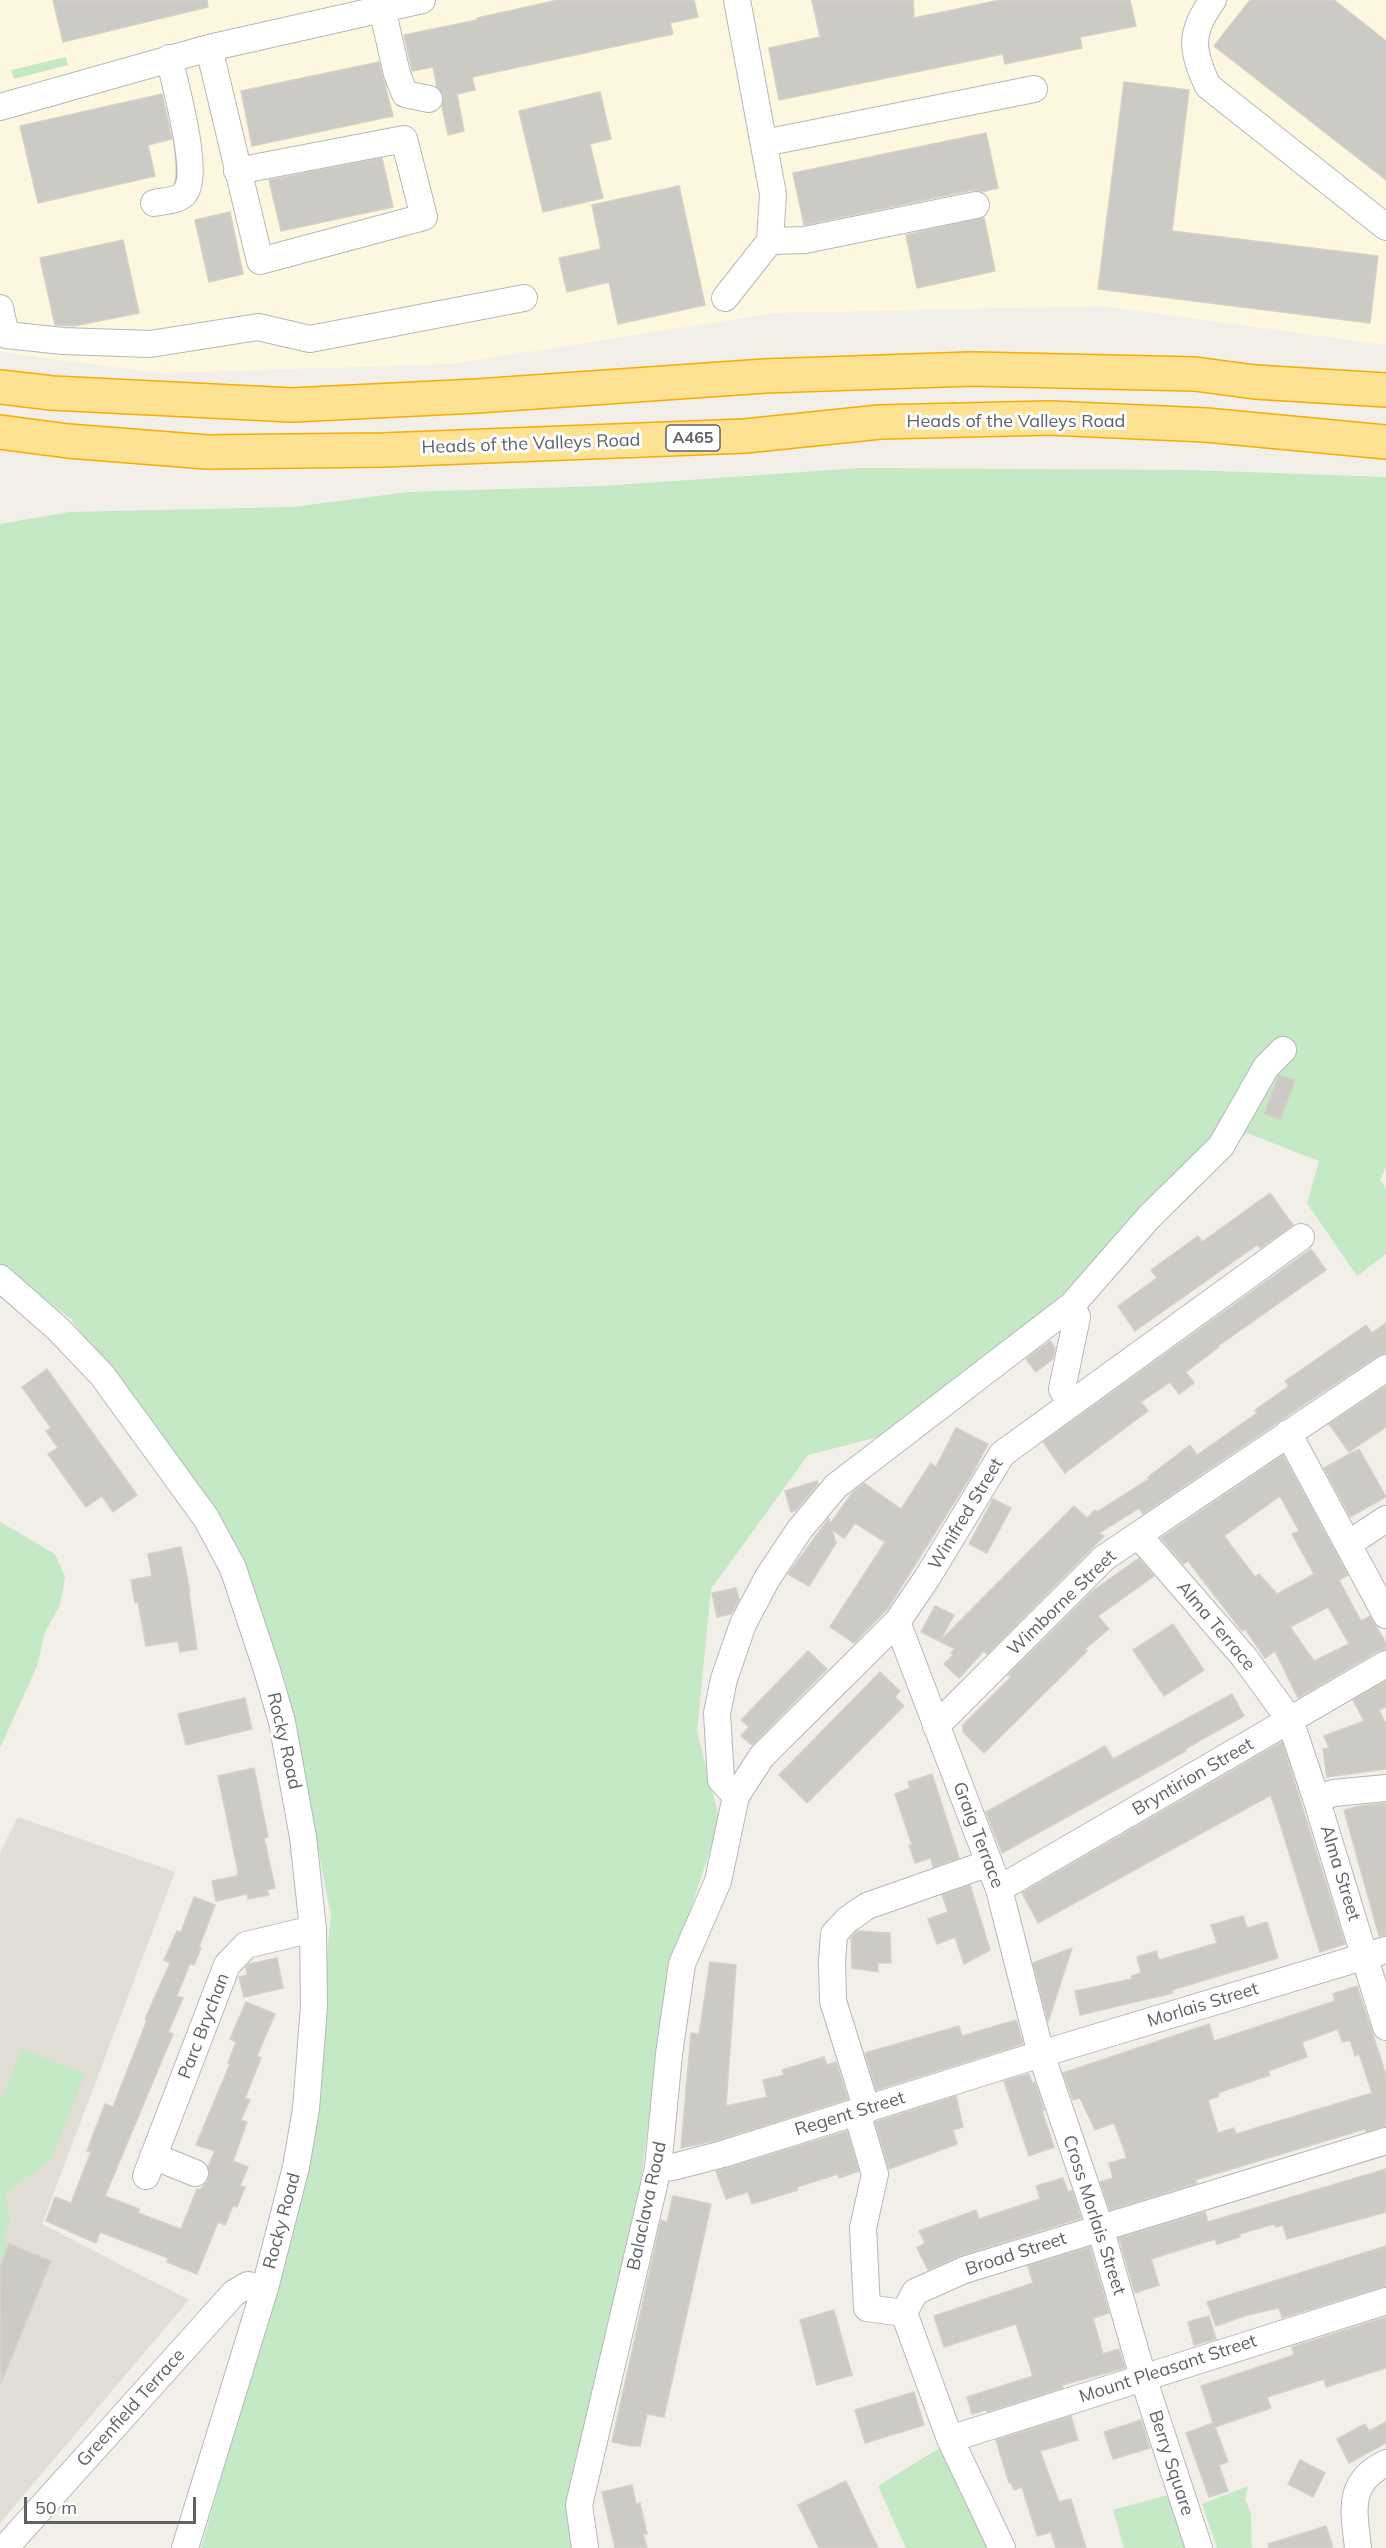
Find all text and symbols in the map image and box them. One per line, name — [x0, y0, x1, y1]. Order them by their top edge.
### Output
street label: Heads of the Valleys Road — [907, 411, 1125, 433]
road number: A465 — [666, 425, 720, 451]
street label: Heads of the Valleys Road — [421, 429, 641, 459]
street label: Winifred Street — [924, 1454, 1008, 1574]
street label: Wimborne Street — [1003, 1546, 1121, 1660]
street label: Alma Terrace — [1172, 1577, 1260, 1675]
street label: Rocky Road — [262, 1690, 306, 1792]
street label: Bryntirion Street — [1129, 1734, 1257, 1820]
street label: Graig Terrace — [948, 1779, 1008, 1891]
street label: Alma Street — [1315, 1823, 1365, 1923]
street label: Parc Brychan — [174, 1970, 234, 2082]
street label: Morlais Street — [1145, 1978, 1261, 2032]
street label: Regent Street — [792, 2087, 908, 2141]
street label: Cross Morlais Street — [1058, 2132, 1130, 2298]
street label: Balaclava Road — [623, 2140, 671, 2272]
street label: Rocky Road — [259, 2170, 305, 2272]
street label: Broad Street — [963, 2228, 1069, 2280]
street label: Mount Pleasant Street — [1077, 2330, 1259, 2408]
street label: Greenfield Terrace — [72, 2345, 190, 2471]
street label: Berry Square — [1144, 2408, 1198, 2518]
scale bar — [27, 2485, 200, 2523]
text: 50 m — [35, 2496, 77, 2519]

